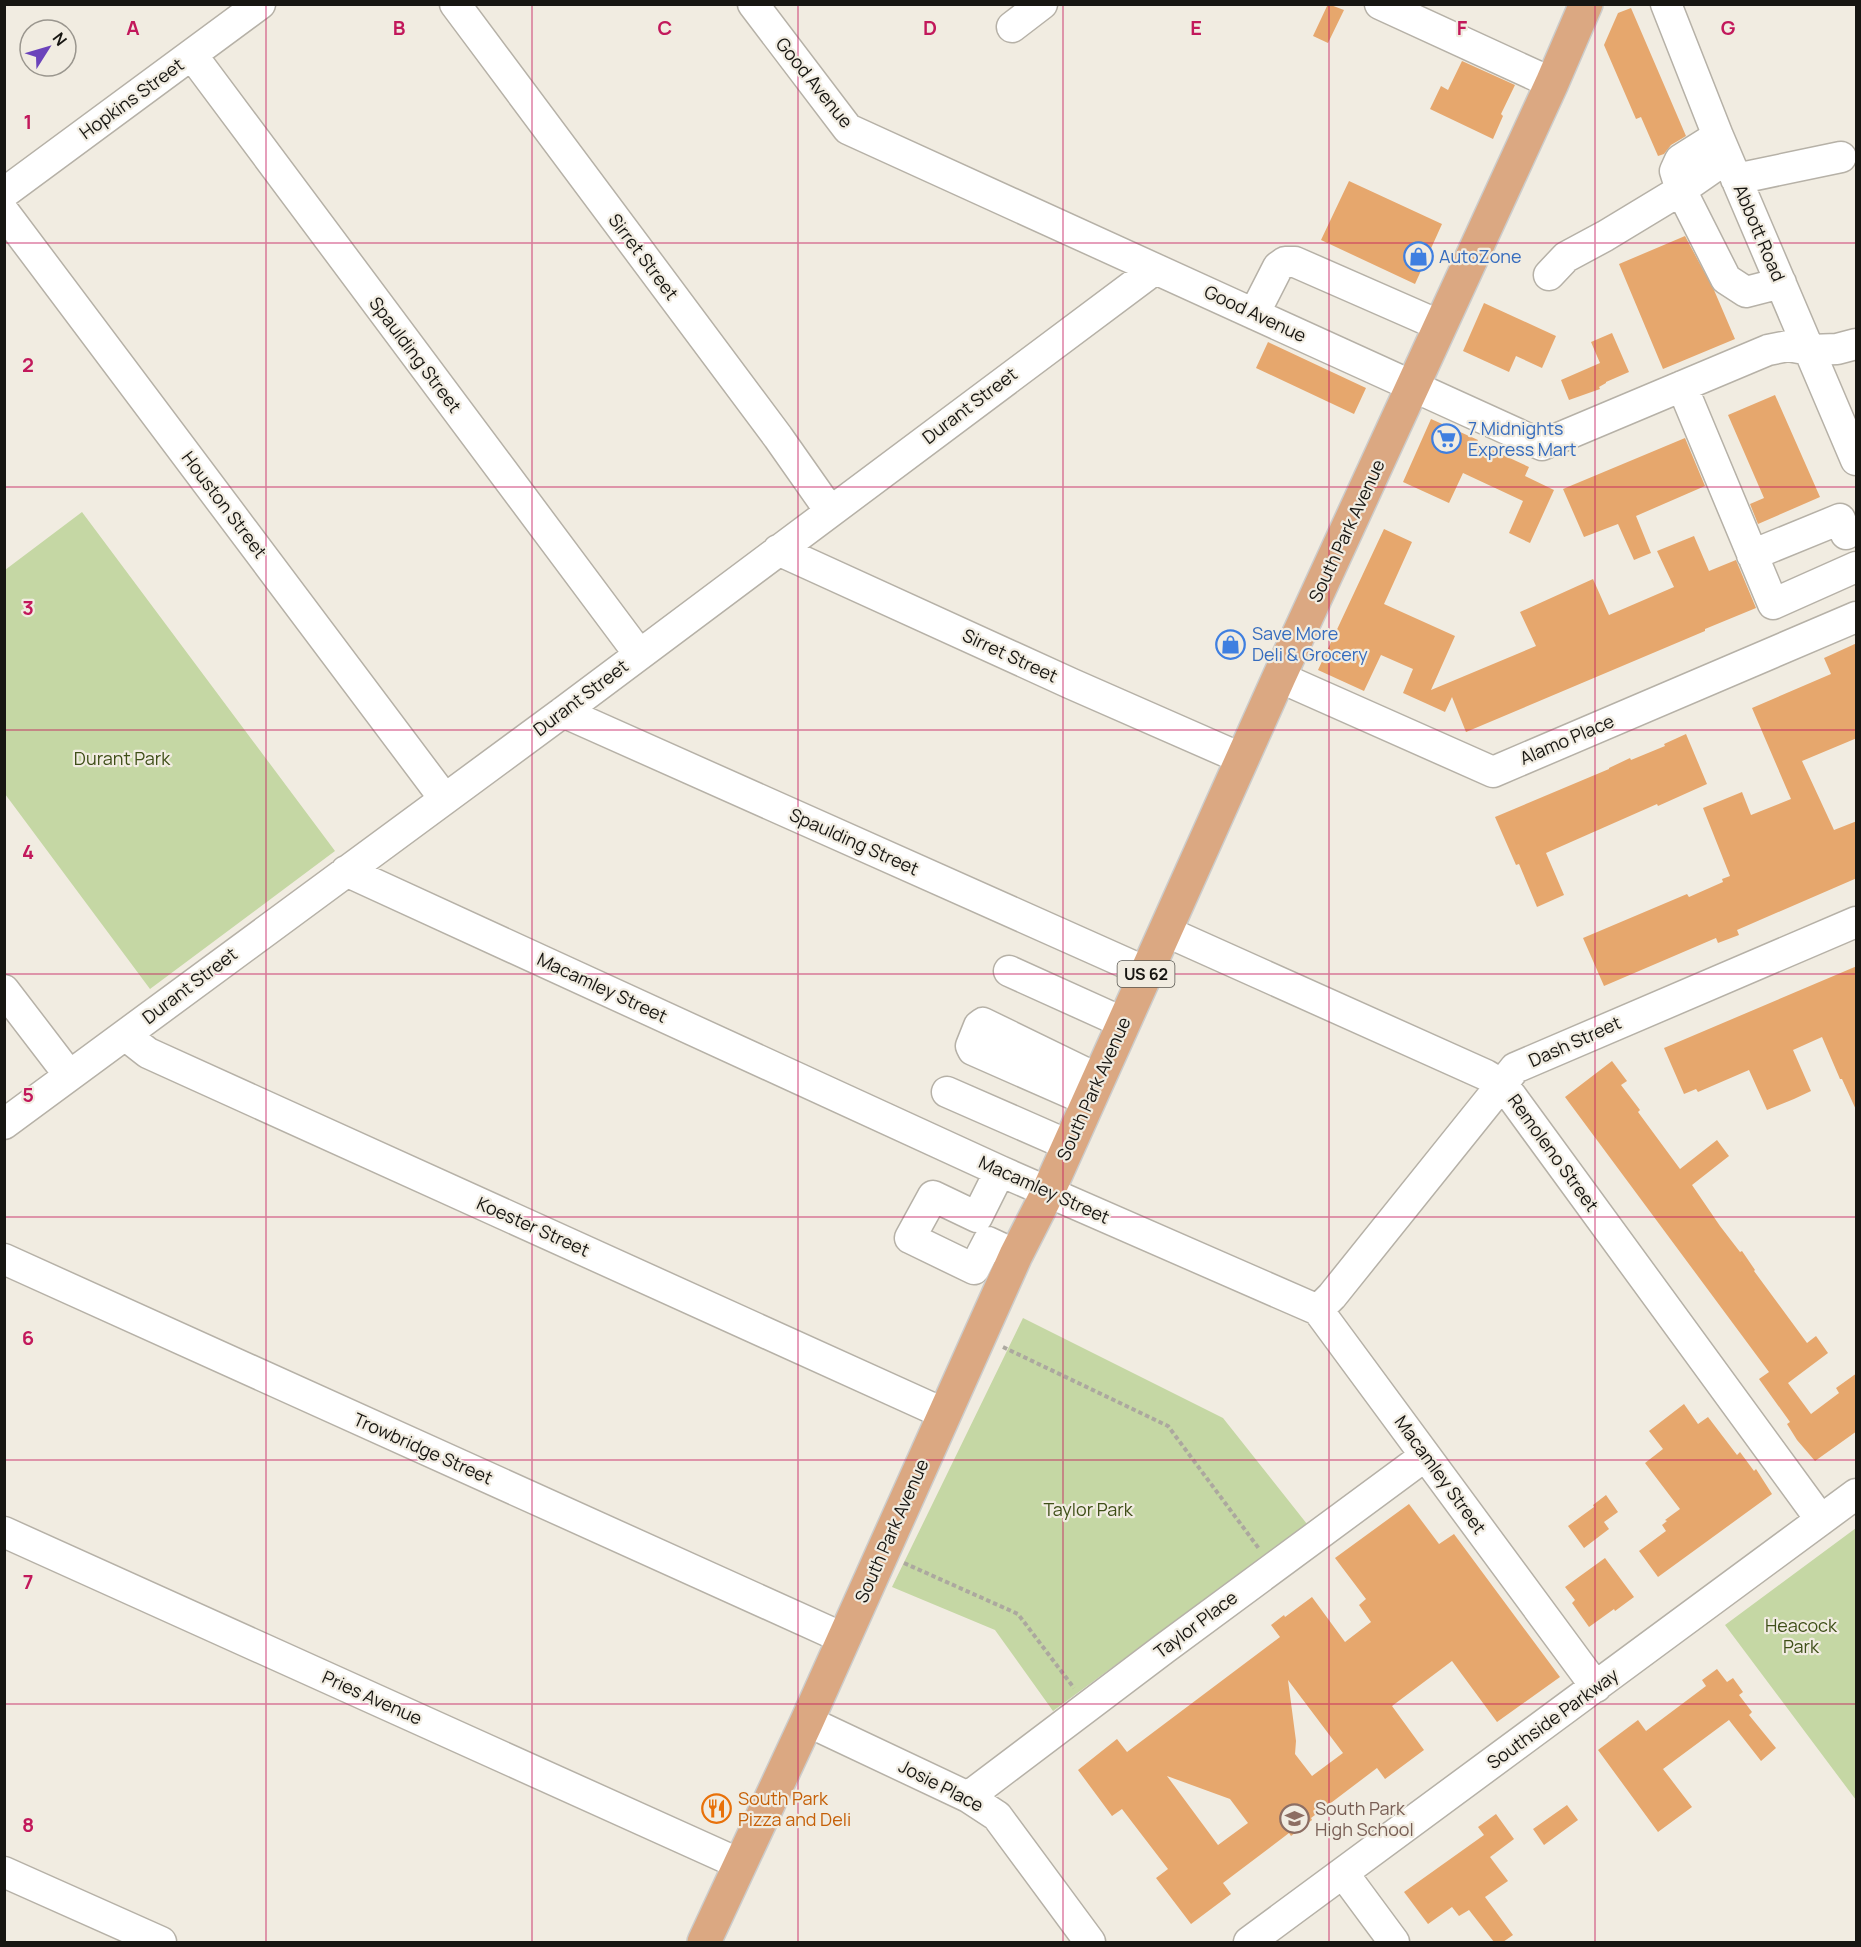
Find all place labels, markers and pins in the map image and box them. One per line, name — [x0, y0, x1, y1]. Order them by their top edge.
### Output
shop icon: AutoZone — [1402, 241, 1434, 273]
place label: AutoZone — [1439, 244, 1521, 268]
place label: 7 Midnights Express Mart — [1468, 416, 1577, 461]
supermarket icon: 7 Midnights Express Mart — [1431, 423, 1463, 455]
place label: Save More Deli & Grocery — [1252, 621, 1368, 666]
shop icon: Save More Deli & Grocery — [1215, 628, 1247, 660]
place label: South Park Pizza and Deli — [738, 1786, 851, 1831]
restaurant icon: South Park Pizza and Deli — [701, 1793, 733, 1825]
place label: South Park High School — [1315, 1796, 1414, 1841]
school or university icon: South Park High School — [1278, 1803, 1310, 1835]

